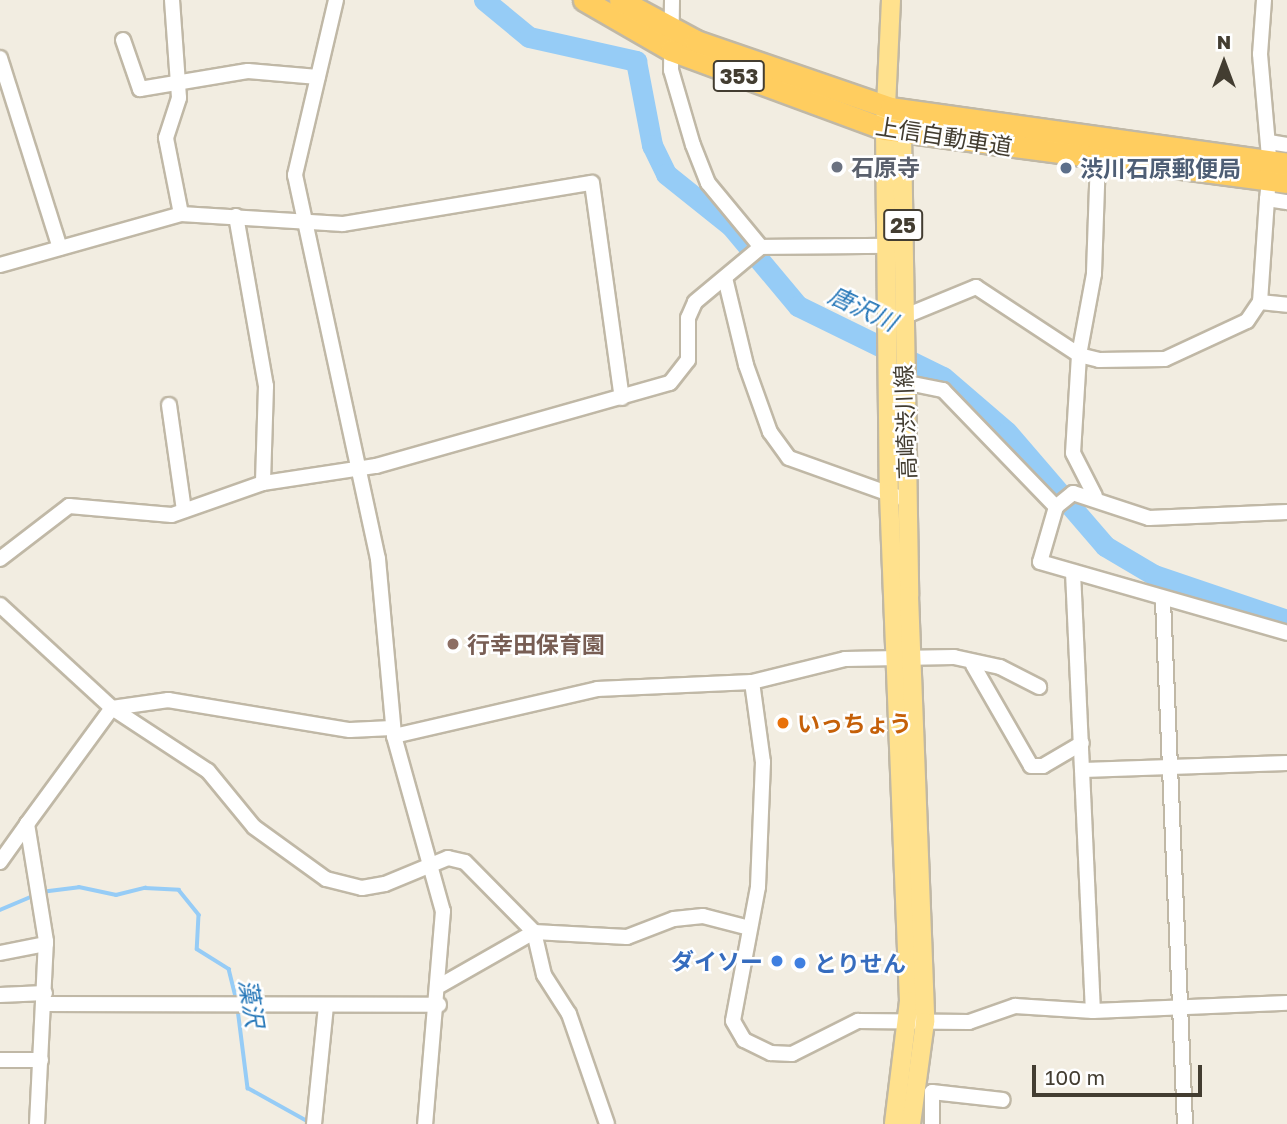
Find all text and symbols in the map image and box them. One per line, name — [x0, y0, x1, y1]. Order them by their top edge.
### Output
north arrow — [1189, 28, 1259, 98]
text: N — [1217, 30, 1231, 53]
road number: 353 — [713, 58, 765, 94]
street label: 上信自動車道 — [874, 112, 1014, 160]
place label: 石原寺 — [851, 153, 920, 181]
place label: 渋川石原郵便局 — [1080, 154, 1241, 182]
marker: 石原寺 — [829, 159, 845, 175]
marker: 渋川石原郵便局 — [1058, 160, 1074, 176]
road number: 25 — [882, 208, 924, 243]
water label: 唐沢川 — [824, 280, 902, 336]
street label: 高崎渋川線 — [889, 364, 921, 480]
place label: 行幸田保育園 — [467, 630, 605, 658]
marker: 行幸田保育園 — [445, 636, 461, 652]
place label: いっちょう — [797, 709, 912, 737]
marker: いっちょう — [775, 715, 791, 731]
place label: ダイソー — [671, 947, 763, 975]
place label: とりせん — [814, 949, 906, 977]
marker: ダイソー — [769, 953, 785, 969]
marker: とりせん — [792, 955, 808, 971]
water label: 藻沢 — [234, 977, 270, 1029]
scale bar — [1035, 1050, 1205, 1094]
text: 100 m — [1045, 1064, 1105, 1090]

